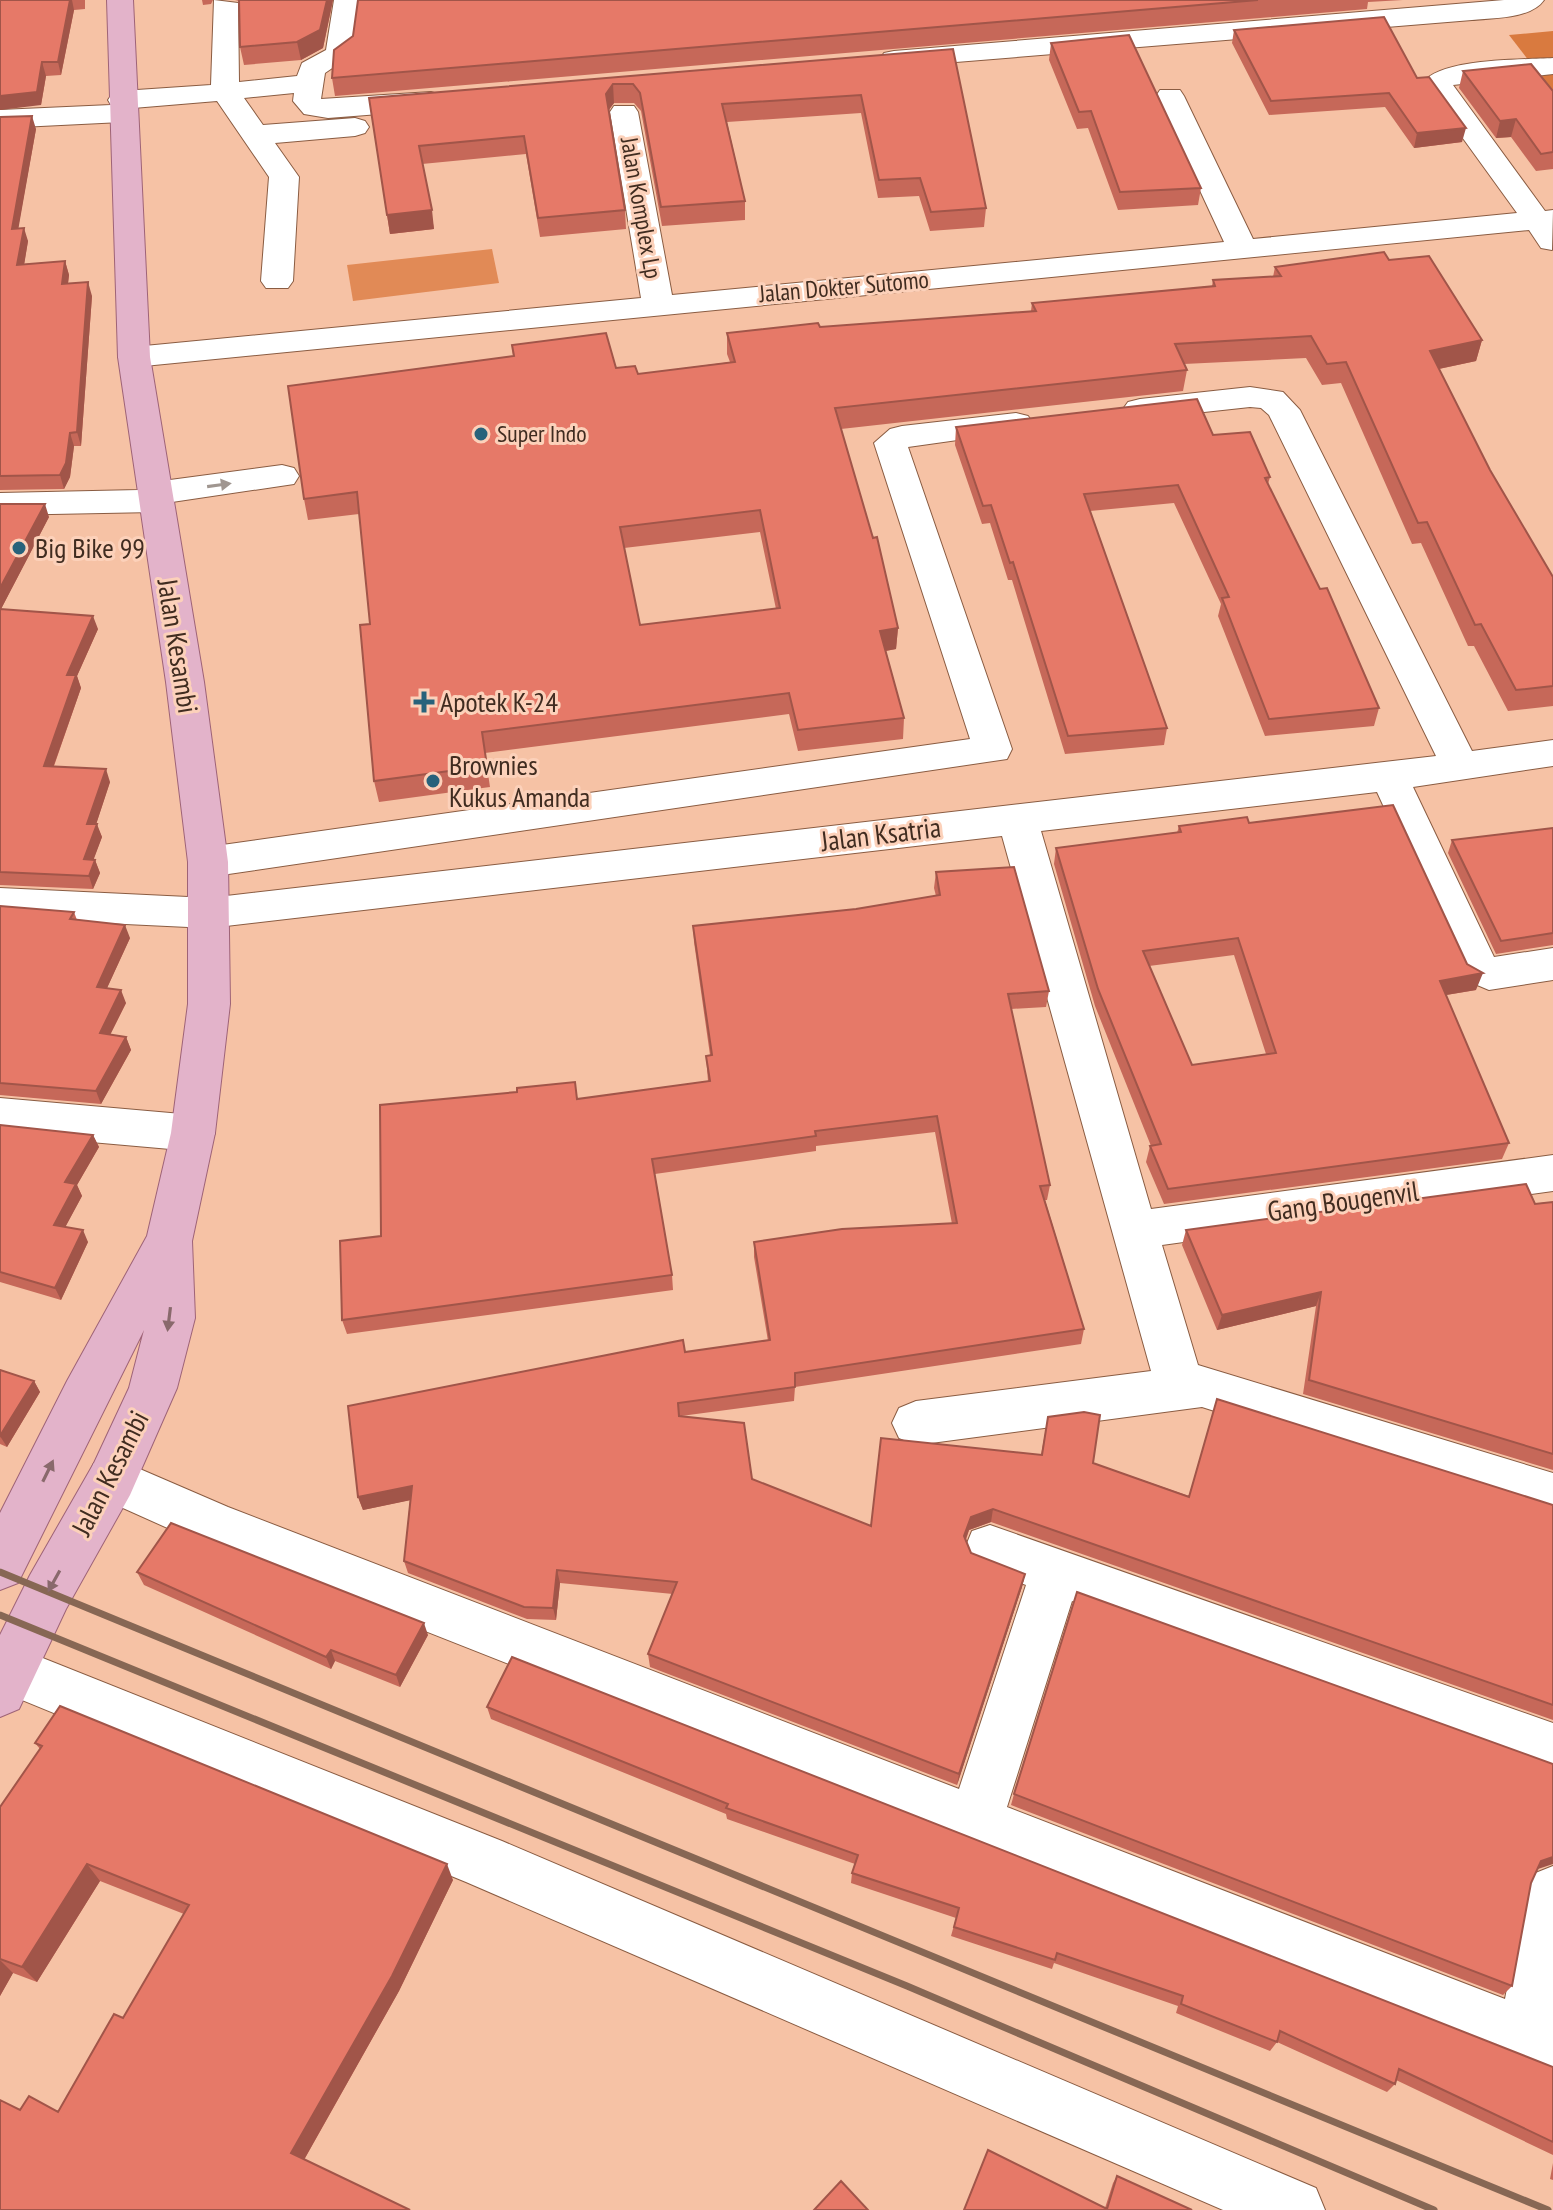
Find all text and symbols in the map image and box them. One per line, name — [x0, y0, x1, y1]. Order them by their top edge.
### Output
street label: Jalan Komplex Lp — [614, 134, 669, 281]
street label: Jalan Dokter Sutomo — [757, 264, 930, 309]
place label: Super Indo — [497, 418, 587, 449]
marker: Super Indo — [472, 425, 490, 443]
one-way arrow — [206, 478, 231, 491]
place label: Big Bike 99 — [35, 529, 145, 566]
marker: Big Bike 99 — [10, 539, 28, 557]
street label: Jalan Kesambi — [149, 575, 207, 716]
place label: Apotek K-24 — [440, 683, 558, 720]
marker: Apotek K-24 — [415, 693, 433, 711]
place label: Brownies Kukus Amanda — [449, 746, 590, 815]
marker: Brownies Kukus Amanda — [424, 772, 442, 790]
street label: Jalan Ksatria — [818, 808, 943, 859]
street label: Gang Bougenvil — [1265, 1172, 1421, 1229]
one-way arrow — [162, 1306, 175, 1331]
street label: Jalan Kesambi — [62, 1404, 157, 1542]
one-way arrow — [41, 1460, 55, 1483]
one-way arrow — [47, 1570, 61, 1592]

